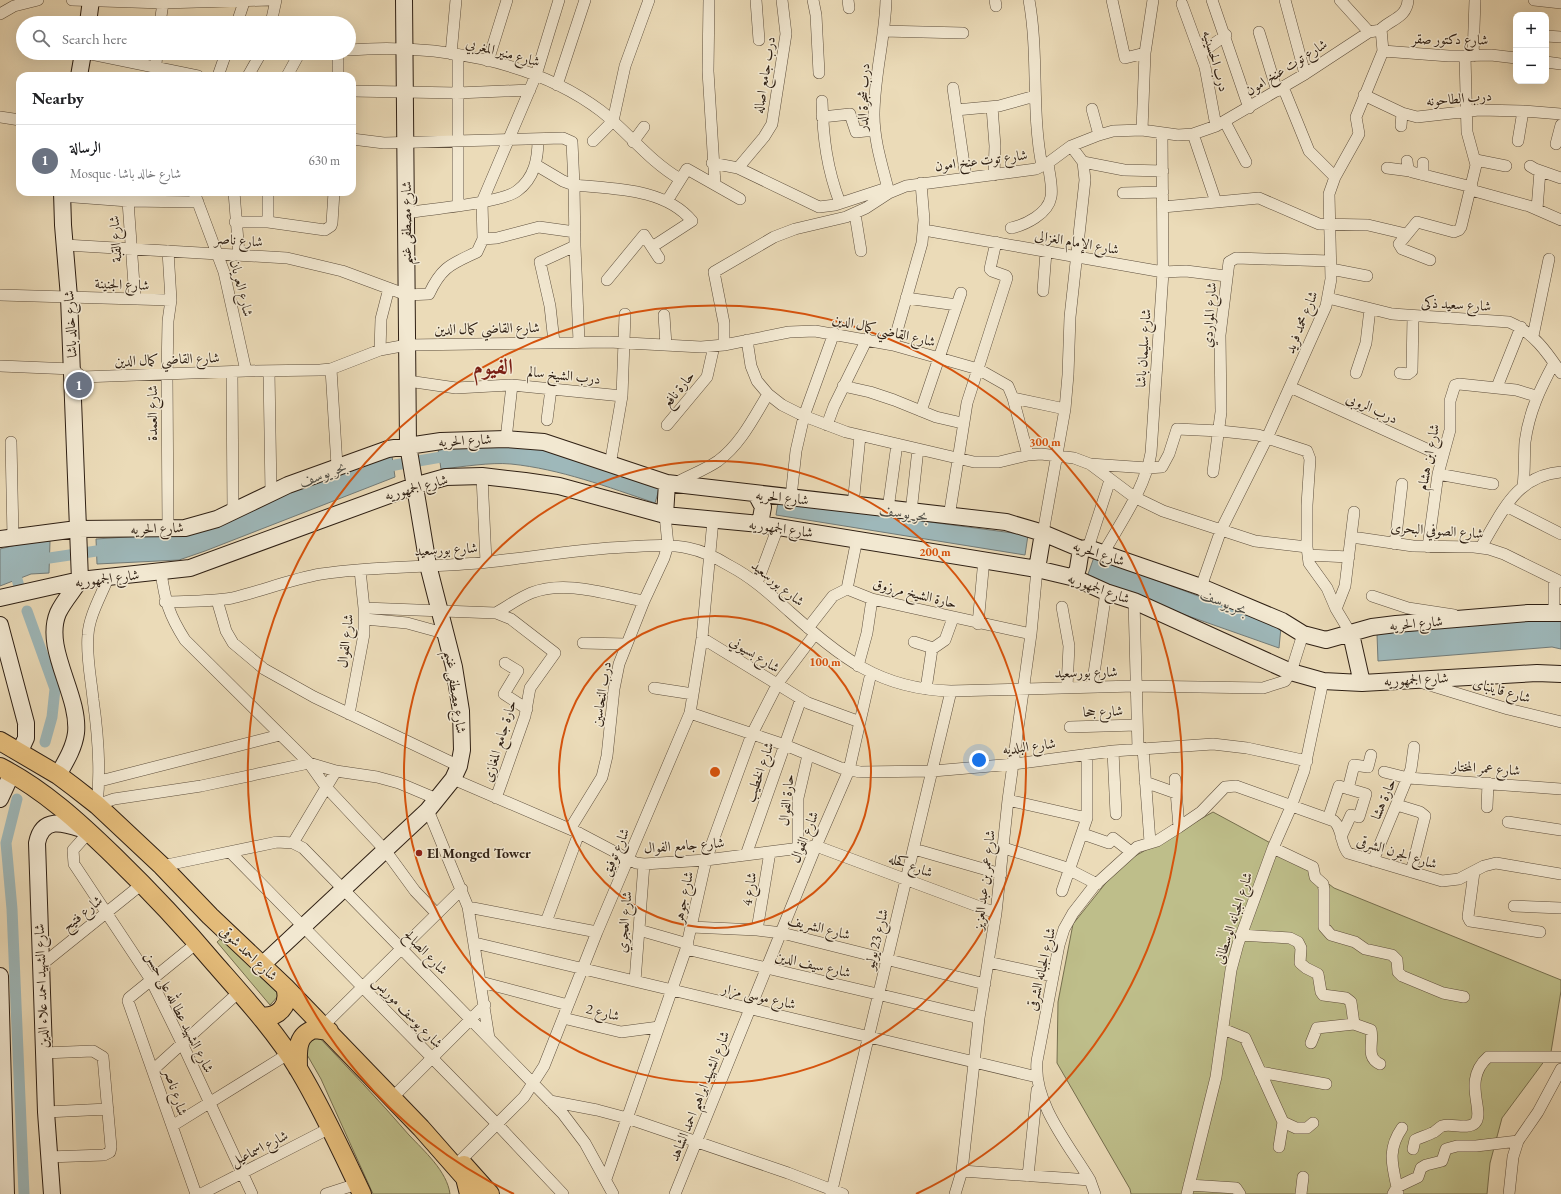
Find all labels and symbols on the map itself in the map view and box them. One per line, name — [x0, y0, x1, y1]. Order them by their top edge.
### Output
street label: درب الحسينيه — [1199, 28, 1233, 94]
street label: شارع دكتور صقر — [1410, 29, 1488, 52]
street label: شارع منير المغربي — [463, 33, 542, 73]
street label: درب جامع اصاله — [749, 35, 784, 116]
street label: شارع توت عنخ امون — [1242, 35, 1333, 103]
street label: درب شجرة الدر — [853, 63, 873, 133]
street label: درب الطاحونه — [1425, 86, 1493, 110]
street label: شارع توت عنخ امون — [933, 145, 1029, 179]
street label: شارع مصطفى غنيم — [397, 181, 420, 265]
street label: شارع القبة — [104, 215, 129, 263]
street label: شارع الإمام الغزالى — [1033, 226, 1121, 262]
street label: شارع ناصر — [212, 229, 264, 254]
street label: شارع العريان — [223, 258, 258, 319]
street label: شارع الجنينة — [94, 274, 150, 297]
street label: شارع المواردي — [1198, 282, 1223, 349]
street label: شارع محمد فريد — [1280, 288, 1324, 357]
street label: شارع خالد باشا — [59, 290, 84, 358]
street label: شارع سعيد ذكى — [1420, 293, 1492, 318]
street label: شارع سليمان باشا — [1131, 308, 1158, 388]
street label: شارع القاضي كمال الدين — [829, 309, 938, 356]
street label: شارع القاضي كمال الدين — [434, 318, 540, 343]
street label: شارع القاضي كمال الدين — [114, 348, 220, 375]
district label: الفيوم — [473, 352, 513, 386]
street label: درب الشيخ سالم — [526, 362, 602, 392]
street label: حارة نافع — [658, 367, 702, 414]
pin: 1 — [66, 370, 92, 400]
street label: شارع العمدة — [143, 385, 164, 441]
street label: درب الروبى — [1343, 389, 1401, 428]
street label: شارع ابن هشام — [1413, 422, 1447, 492]
street label: شارع الحريه — [438, 430, 492, 453]
text: 300 m — [1029, 434, 1061, 450]
water label: بحر يوسف — [296, 456, 350, 492]
street label: شارع الجمهوريه — [382, 470, 450, 507]
street label: شارع الحريه — [754, 485, 810, 512]
water label: بحر يوسف — [878, 500, 930, 526]
street label: شارع الجمهوريه — [747, 515, 814, 544]
street label: شارع الحريه — [130, 518, 184, 541]
street label: شارع الصوفي البحرى — [1390, 518, 1484, 545]
street label: شارع الحريه — [1070, 536, 1127, 573]
street label: شارع بورسعيد — [414, 538, 478, 563]
text: 200 m — [919, 544, 951, 560]
street label: شارع بورسعيد — [746, 556, 808, 612]
street label: شارع الجمهوريه — [74, 565, 141, 594]
street label: شارع الجمهوريه — [1064, 568, 1133, 610]
street label: حارة الشيخ مرزوق — [870, 574, 959, 616]
water label: بحر يوسف — [1197, 584, 1251, 620]
street label: شارع الحريه — [1389, 612, 1444, 637]
street label: شارع الفوال — [333, 613, 360, 669]
street label: شارع بسيوني — [725, 632, 783, 679]
street label: شارع مصطفى غنيم — [436, 649, 471, 735]
text: 100 m — [809, 654, 841, 670]
street label: درب النحاسين — [587, 660, 615, 728]
street label: شارع بورسعيد — [1054, 662, 1118, 685]
street label: شارع الجمهوريه — [1383, 668, 1449, 693]
street label: شارع قايتباى — [1470, 673, 1533, 710]
street label: حارة جامع المغازى — [478, 698, 525, 786]
street label: شارع جحا — [1083, 701, 1124, 724]
street label: شارع البلديه — [1001, 734, 1057, 761]
street label: شارع الخطيب — [740, 739, 781, 805]
your location — [969, 750, 989, 770]
street label: شارع عمر المختار — [1449, 756, 1521, 782]
centre of rings — [708, 765, 722, 779]
street label: حارة الفوال — [774, 773, 798, 827]
street label: حارة هشا — [1366, 776, 1400, 822]
street label: شارع الفوال — [786, 808, 825, 867]
street label: شارع توفيق — [597, 825, 636, 880]
street label: شارع عمر بن عبد العزيز — [969, 829, 1002, 933]
street label: شارع الجرن الشرقى — [1354, 831, 1439, 876]
street label: شارع جامع الفوال — [643, 833, 725, 862]
place label: El Monged Tower — [427, 844, 531, 862]
marker: El Monged Tower — [414, 848, 424, 858]
street label: شارع كحله — [885, 849, 936, 884]
street label: شارع جوهر — [668, 870, 700, 927]
street label: شارع الجبانه الوسطانى — [1210, 870, 1259, 967]
street label: شارع 4 — [737, 871, 764, 908]
street label: شارع العجري — [612, 890, 639, 954]
street label: شارع فتيح — [58, 891, 108, 938]
street label: شارع 23 يوليو — [859, 907, 895, 974]
street label: شارع الشريف — [785, 911, 852, 946]
street label: شارع احمد شوقى — [214, 922, 282, 987]
street label: شارع الشهيد احمد علاء الدين — [30, 923, 55, 1049]
street label: شارع الصالح — [397, 926, 452, 981]
street label: شارع الجبانه الشرقى — [1023, 926, 1062, 1013]
street label: شارع الشهيد عطا لله على حسن — [139, 947, 220, 1077]
street label: شارع سيف الدين — [773, 947, 853, 984]
street label: شارع يوسف موريس — [367, 972, 447, 1054]
street label: شارع موسى مزار — [718, 978, 798, 1016]
street label: شارع 2 — [584, 999, 622, 1028]
street label: شارع الشهيد ابراهيم احمد الشاهد — [665, 1028, 738, 1166]
street label: شارع ناصر — [157, 1064, 192, 1119]
street label: شارع اسماعيل — [227, 1126, 292, 1173]

